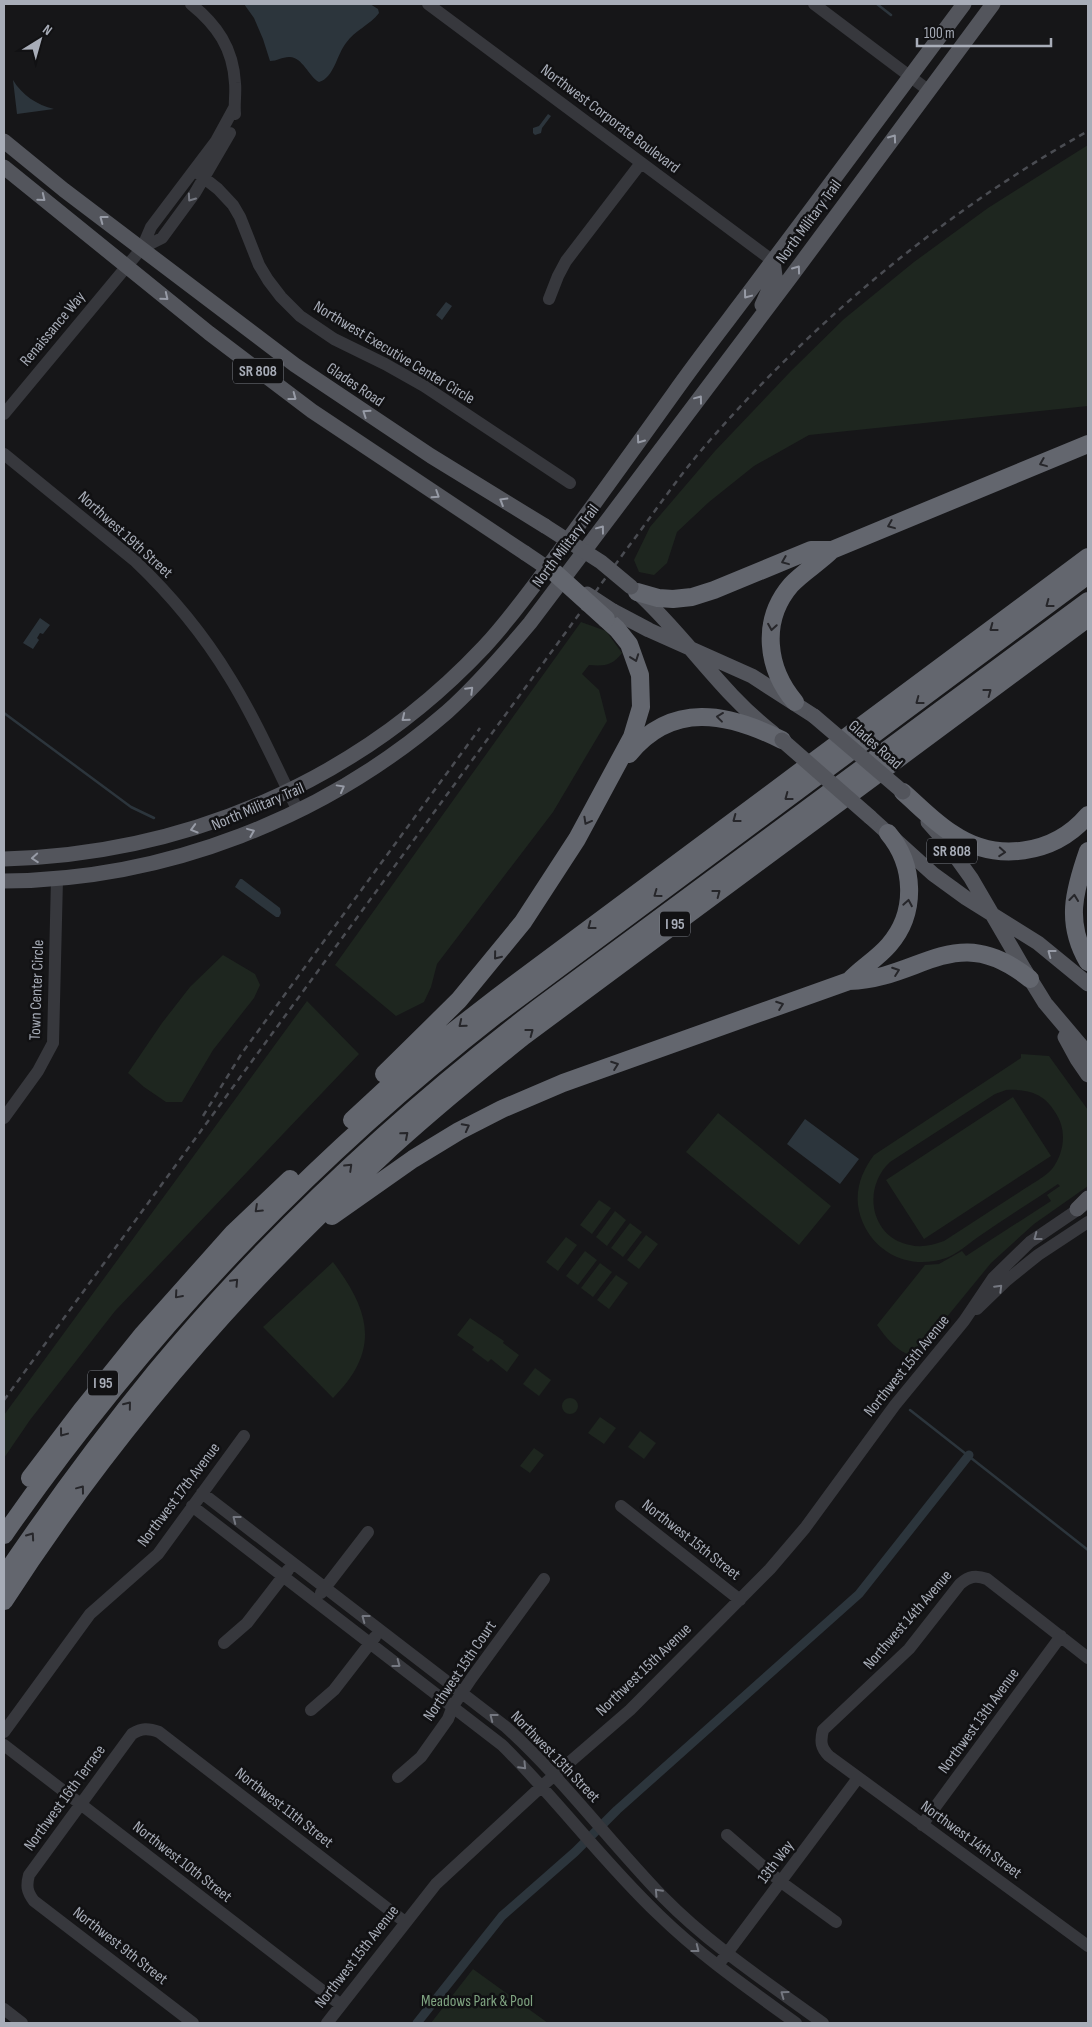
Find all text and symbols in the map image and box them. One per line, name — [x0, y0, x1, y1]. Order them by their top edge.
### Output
north arrow — [15, 15, 65, 65]
scale bar — [917, 15, 1051, 47]
text: N — [39, 21, 56, 39]
text: 100 m — [924, 24, 955, 43]
street label: Northwest Corporate Boulevard — [537, 61, 683, 177]
one-way arrow — [887, 134, 896, 144]
street label: North Military Trail — [772, 176, 846, 268]
one-way arrow — [36, 192, 45, 200]
one-way arrow — [188, 192, 197, 201]
one-way arrow — [100, 217, 109, 225]
one-way arrow — [791, 265, 800, 275]
street label: Renaissance Way — [16, 288, 90, 370]
one-way arrow — [744, 289, 753, 299]
one-way arrow — [159, 292, 168, 301]
street label: Northwest Executive Center Circle — [310, 297, 478, 409]
road number: SR 808 — [233, 358, 283, 384]
street label: Glades Road — [323, 359, 387, 411]
one-way arrow — [287, 391, 297, 400]
one-way arrow — [693, 395, 702, 405]
one-way arrow — [362, 410, 372, 419]
one-way arrow — [637, 434, 646, 444]
one-way arrow — [1039, 456, 1048, 467]
street label: Northwest 19th Street — [74, 488, 176, 583]
one-way arrow — [430, 489, 439, 498]
one-way arrow — [500, 497, 509, 507]
street label: North Military Trail — [529, 501, 603, 591]
one-way arrow — [887, 519, 896, 530]
one-way arrow — [595, 525, 604, 535]
one-way arrow — [781, 555, 790, 565]
one-way arrow — [1046, 598, 1055, 606]
one-way arrow — [989, 622, 999, 631]
one-way arrow — [768, 623, 778, 632]
one-way arrow — [629, 653, 639, 662]
one-way arrow — [464, 687, 473, 696]
one-way arrow — [982, 690, 991, 698]
one-way arrow — [916, 695, 925, 703]
one-way arrow — [401, 712, 410, 721]
one-way arrow — [715, 712, 723, 723]
street label: Glades Road — [844, 716, 906, 774]
street label: North Military Trail — [209, 779, 307, 835]
one-way arrow — [336, 784, 345, 794]
one-way arrow — [785, 792, 794, 800]
one-way arrow — [733, 813, 742, 821]
one-way arrow — [584, 816, 594, 825]
one-way arrow — [191, 823, 199, 833]
one-way arrow — [246, 828, 254, 838]
road number: SR 808 — [927, 838, 977, 864]
one-way arrow — [998, 846, 1006, 857]
one-way arrow — [31, 852, 39, 863]
one-way arrow — [653, 888, 663, 897]
one-way arrow — [711, 890, 721, 899]
one-way arrow — [1068, 894, 1079, 902]
one-way arrow — [902, 898, 912, 907]
road number: I 95 — [660, 912, 690, 936]
one-way arrow — [588, 921, 597, 929]
street label: Town Center Circle — [26, 939, 48, 1041]
one-way arrow — [494, 950, 502, 959]
one-way arrow — [1048, 950, 1057, 958]
one-way arrow — [891, 967, 900, 977]
one-way arrow — [775, 1001, 783, 1011]
one-way arrow — [459, 1019, 468, 1027]
one-way arrow — [524, 1029, 533, 1037]
one-way arrow — [610, 1061, 619, 1071]
one-way arrow — [460, 1124, 469, 1134]
one-way arrow — [399, 1132, 408, 1141]
one-way arrow — [344, 1164, 353, 1173]
one-way arrow — [255, 1203, 264, 1212]
one-way arrow — [1033, 1231, 1043, 1240]
one-way arrow — [229, 1279, 238, 1288]
one-way arrow — [994, 1285, 1003, 1294]
one-way arrow — [175, 1289, 184, 1298]
street label: Northwest 15th Avenue — [860, 1311, 954, 1421]
road number: I 95 — [88, 1370, 118, 1396]
one-way arrow — [123, 1402, 132, 1411]
one-way arrow — [61, 1427, 69, 1436]
street label: Northwest 17th Avenue — [134, 1439, 224, 1551]
one-way arrow — [75, 1485, 84, 1495]
street label: Northwest 15th Street — [638, 1496, 744, 1584]
one-way arrow — [232, 1516, 242, 1525]
one-way arrow — [25, 1532, 34, 1541]
street label: Northwest 14th Avenue — [860, 1566, 956, 1674]
one-way arrow — [361, 1615, 371, 1624]
street label: Northwest 15th Court — [419, 1617, 501, 1725]
street label: Northwest 15th Avenue — [592, 1620, 696, 1720]
one-way arrow — [391, 1658, 401, 1667]
street label: Northwest 13th Avenue — [934, 1665, 1024, 1777]
street label: Northwest 13th Street — [506, 1707, 604, 1807]
one-way arrow — [490, 1715, 499, 1723]
street label: Northwest 16th Terrace — [20, 1741, 110, 1855]
one-way arrow — [517, 1761, 526, 1770]
street label: Northwest 11th Street — [231, 1764, 337, 1852]
street label: Northwest 14th Street — [917, 1797, 1025, 1883]
street label: Northwest 10th Street — [129, 1817, 235, 1907]
street label: 13th Way — [754, 1837, 798, 1887]
one-way arrow — [655, 1888, 664, 1897]
street label: Northwest 15th Avenue — [311, 1902, 403, 2012]
street label: Northwest 9th Street — [69, 1903, 171, 1989]
one-way arrow — [690, 1943, 699, 1951]
park label: Meadows Park & Pool — [421, 1992, 533, 2011]
one-way arrow — [781, 1992, 790, 2000]

